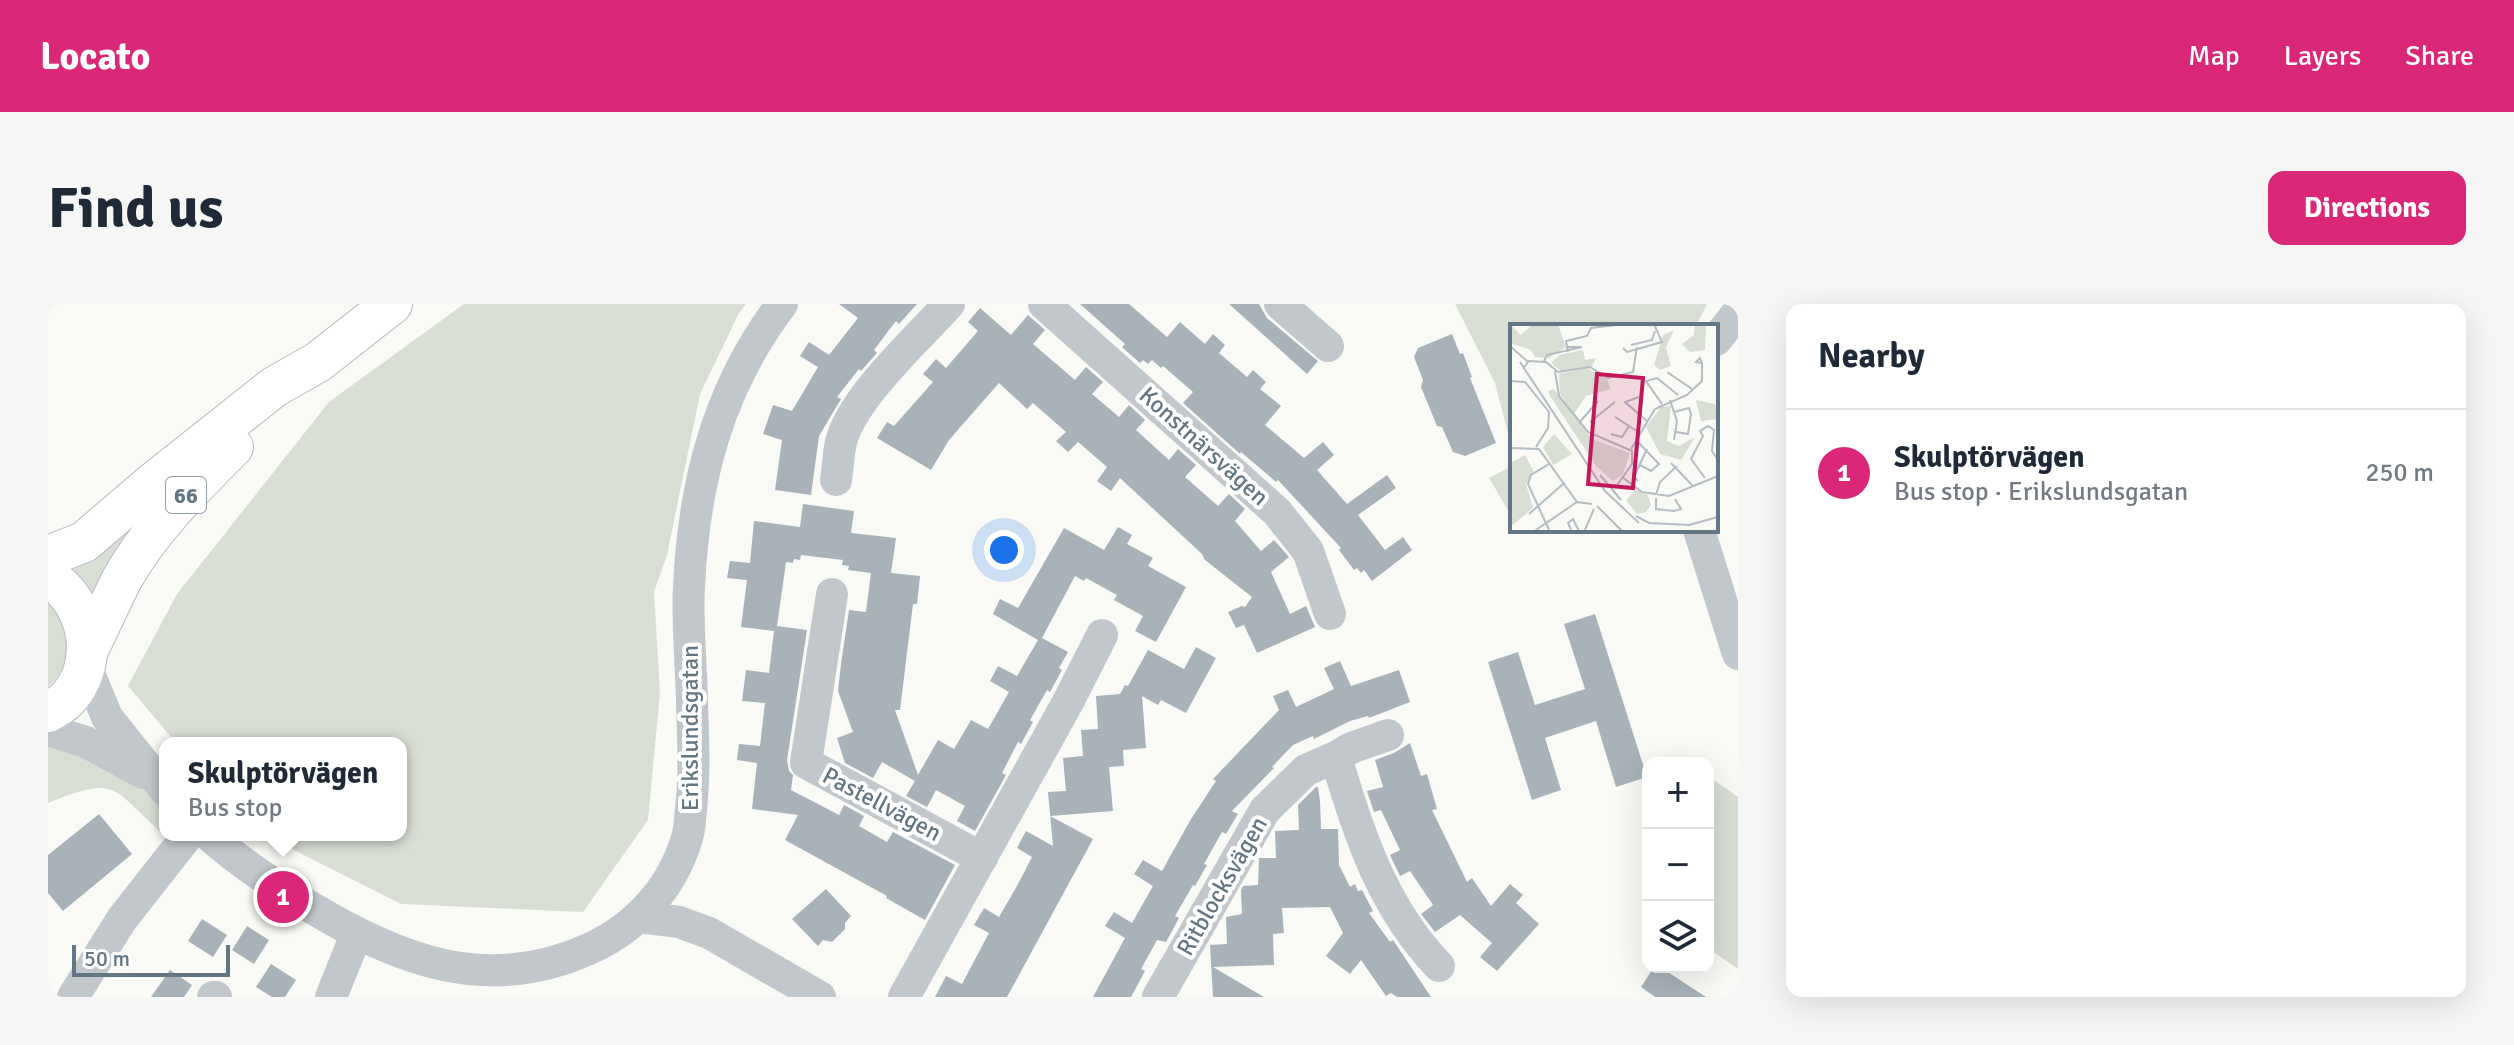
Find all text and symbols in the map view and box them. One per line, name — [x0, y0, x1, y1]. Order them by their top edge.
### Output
text: Locato — [40, 33, 150, 80]
text: Map — [2188, 39, 2240, 73]
text: Layers — [2284, 39, 2361, 73]
text: Share — [2405, 39, 2474, 73]
button: Directions — [2268, 171, 2466, 245]
text: Find us — [48, 174, 223, 243]
inset map — [1510, 324, 1718, 532]
text: Nearby — [1818, 335, 1925, 377]
street label: Konstnärsvägen — [1133, 380, 1275, 512]
text: Skulptörvägen — [1894, 439, 2085, 476]
text: 1 — [1837, 457, 1851, 489]
text: 250 m — [2365, 457, 2434, 489]
text: Bus stop · Erikslundsgatan — [1894, 476, 2188, 508]
road number: 66 — [166, 477, 206, 513]
your location — [984, 530, 1024, 570]
street label: Erikslundsgatan — [675, 645, 705, 811]
popup — [159, 737, 407, 841]
text: Skulptörvägen — [188, 755, 378, 792]
map controls — [1642, 757, 1714, 973]
button: + — [1642, 757, 1714, 829]
street label: Pastellvägen — [817, 760, 947, 848]
text: Bus stop — [188, 792, 282, 824]
street label: Ritblocksvägen — [1170, 811, 1274, 961]
button: − — [1642, 829, 1714, 901]
pin: 1 — [257, 867, 309, 927]
button: layers — [1642, 901, 1714, 973]
scale bar — [72, 941, 230, 977]
text: 50 m — [84, 945, 130, 972]

